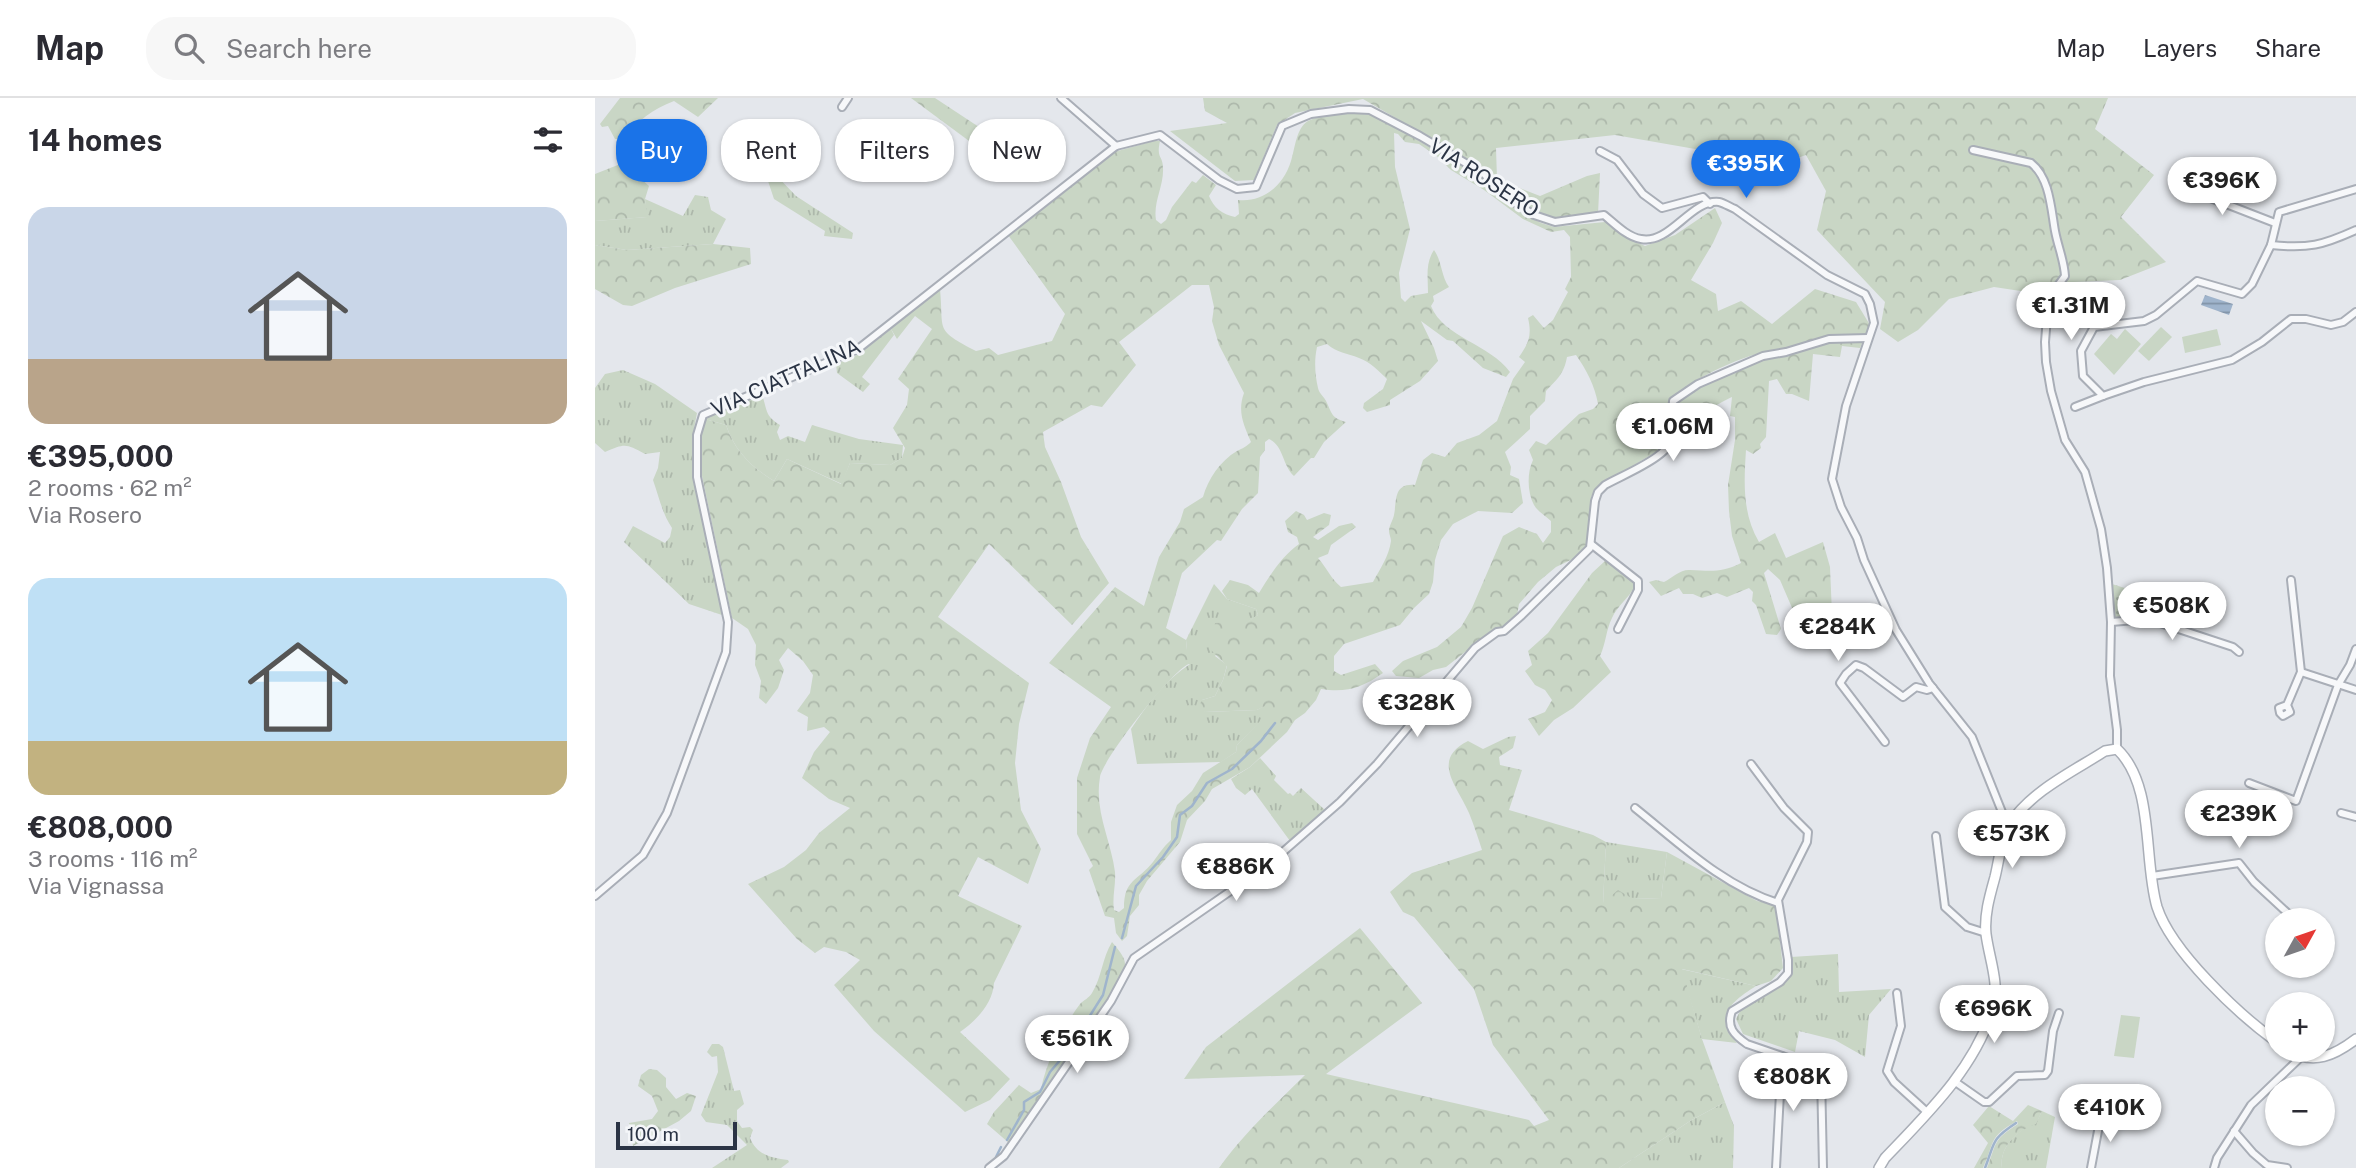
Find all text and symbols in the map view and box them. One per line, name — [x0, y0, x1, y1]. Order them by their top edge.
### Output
search box — [146, 17, 636, 80]
text: Map — [35, 29, 104, 67]
icon: search — [170, 29, 208, 67]
text: Search here — [226, 33, 372, 64]
text: Map — [2056, 34, 2105, 62]
text: Layers — [2143, 34, 2217, 62]
text: Share — [2255, 34, 2321, 62]
chip: Buy — [616, 119, 707, 182]
chip: Rent — [721, 119, 821, 182]
chip: Filters — [835, 119, 954, 182]
chip: New — [968, 119, 1066, 182]
icon: filters — [529, 121, 567, 159]
text: 14 homes — [28, 122, 162, 158]
street label: VIA ROSERO — [1425, 133, 1544, 222]
pin: €395K — [1697, 140, 1795, 200]
text: €395K — [1707, 149, 1785, 176]
pin: €396K — [2173, 158, 2271, 217]
text: €396K — [2184, 166, 2260, 193]
icon: home — [235, 253, 361, 379]
pin: €1.31M — [2014, 282, 2128, 342]
text: €1.31M — [2032, 291, 2110, 318]
street label: VIA CIATTALINA — [707, 333, 864, 422]
pin: €1.06M — [1616, 404, 1730, 463]
text: €1.06M — [1632, 412, 1714, 439]
text: €395,000 — [28, 438, 174, 474]
text: 2 rooms · 62 m² — [28, 474, 192, 501]
text: Via Rosero — [28, 501, 142, 528]
pin: €508K — [2123, 582, 2221, 642]
text: €508K — [2133, 591, 2211, 618]
pin: €284K — [1789, 603, 1887, 663]
text: €284K — [1800, 612, 1876, 639]
icon: home — [235, 624, 361, 750]
pin: €328K — [1368, 680, 1466, 739]
text: €328K — [1379, 688, 1455, 715]
pin: €239K — [2190, 790, 2288, 850]
text: €239K — [2201, 799, 2277, 826]
text: €808,000 — [28, 809, 173, 845]
pin: €573K — [1963, 810, 2061, 870]
text: €573K — [1974, 819, 2050, 846]
pin: €886K — [1187, 844, 1285, 903]
text: 3 rooms · 116 m² — [28, 845, 198, 872]
text: €886K — [1197, 852, 1275, 879]
text: Via Vignassa — [28, 872, 164, 899]
north arrow — [2265, 908, 2335, 978]
map controls — [2265, 908, 2335, 1146]
pin: €696K — [1945, 986, 2043, 1045]
button: + — [2265, 992, 2335, 1062]
text: €696K — [1956, 994, 2032, 1021]
pin: €561K — [1028, 1016, 1126, 1075]
text: €561K — [1041, 1024, 1113, 1051]
pin: €808K — [1744, 1054, 1842, 1113]
text: €808K — [1754, 1062, 1832, 1089]
button: − — [2265, 1076, 2335, 1146]
pin: €410K — [2061, 1084, 2159, 1144]
text: €410K — [2074, 1093, 2146, 1120]
scale bar — [616, 1119, 737, 1151]
text: 100 m — [627, 1123, 679, 1145]

